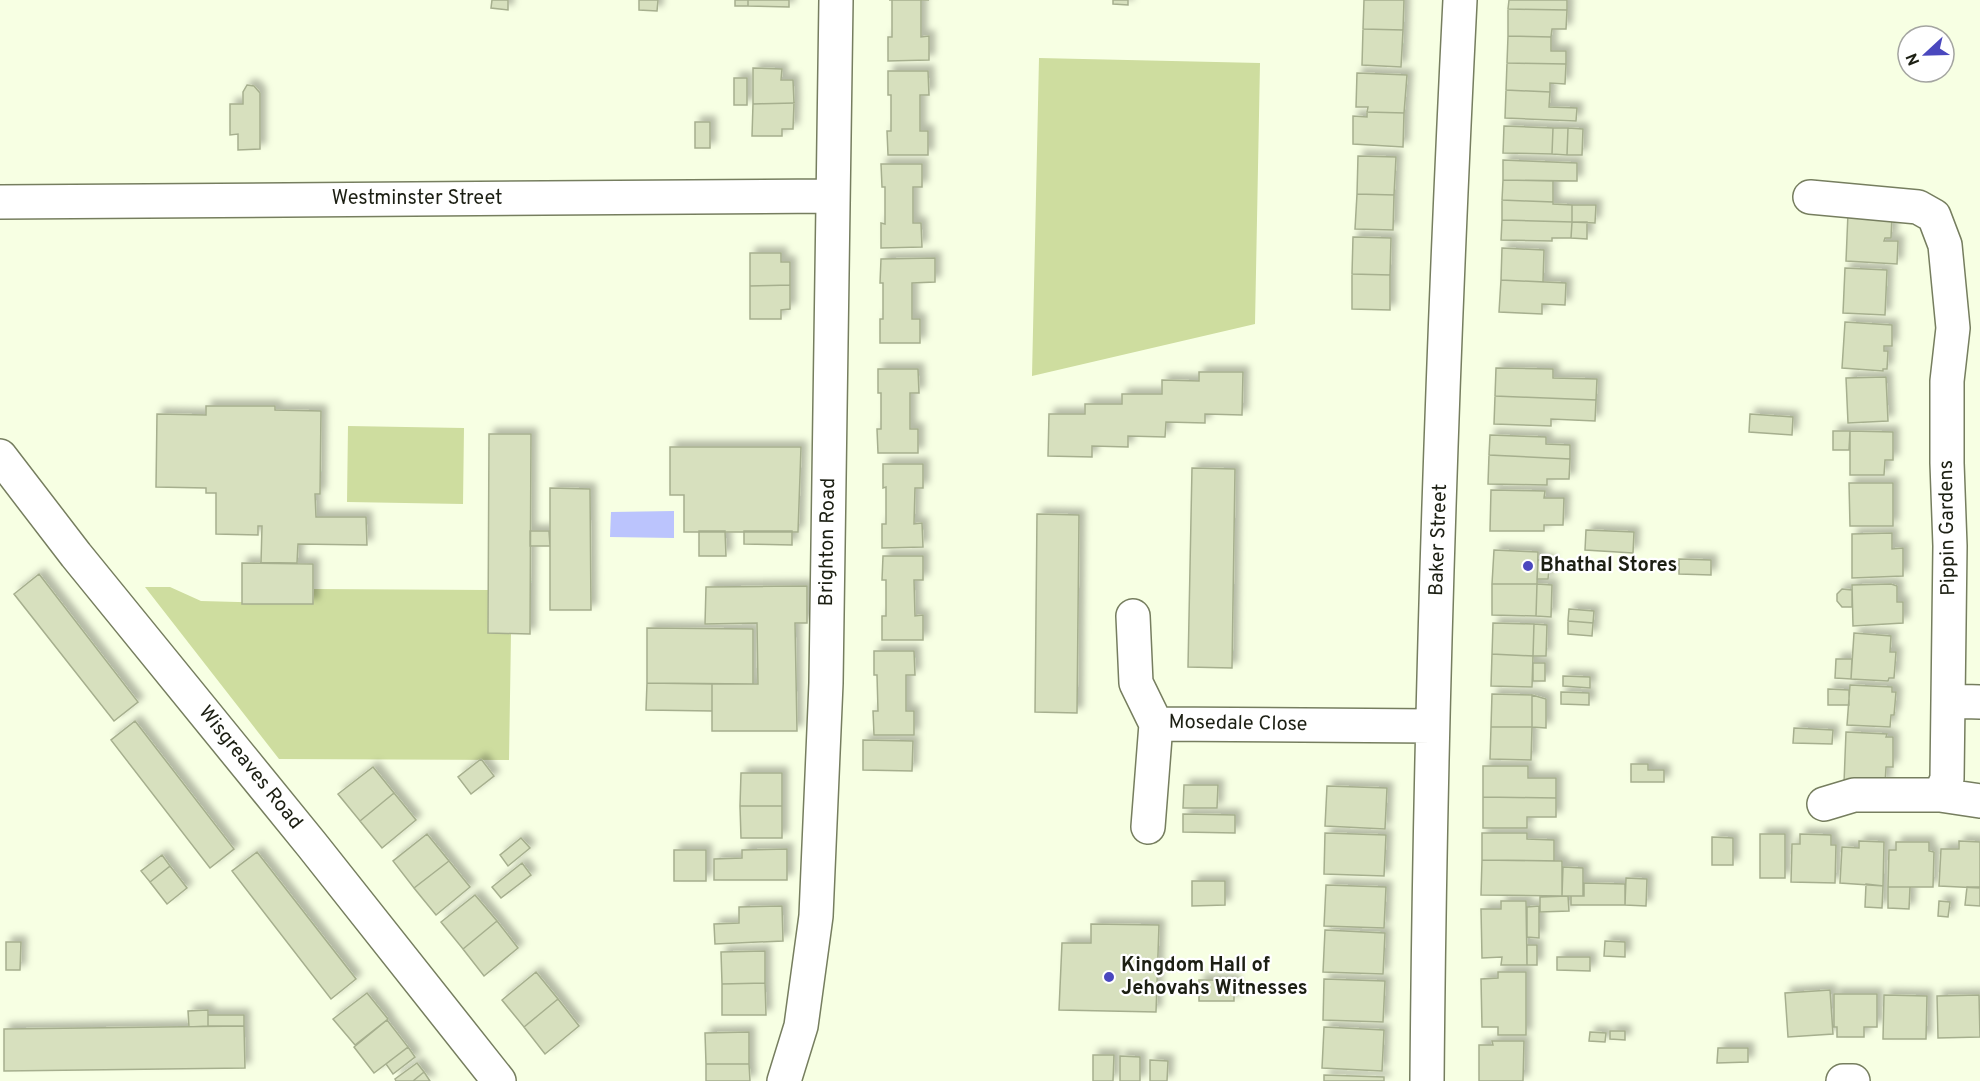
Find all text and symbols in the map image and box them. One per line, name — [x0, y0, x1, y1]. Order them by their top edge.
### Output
north arrow — [1896, 24, 1956, 84]
text: N — [1903, 50, 1925, 68]
street label: Westminster Street — [331, 186, 503, 212]
street label: Pippin Gardens — [1934, 460, 1962, 596]
street label: Brighton Road — [814, 477, 842, 607]
street label: Baker Street — [1424, 483, 1454, 597]
place label: Bhathal Stores — [1540, 553, 1677, 579]
marker: Bhathal Stores — [1521, 559, 1535, 573]
street label: Wisgreaves Road — [192, 701, 308, 835]
street label: Mosedale Close — [1168, 710, 1308, 738]
place label: Kingdom Hall of Jehovahs Witnesses — [1121, 953, 1308, 1002]
marker: Kingdom Hall of Jehovahs Witnesses — [1102, 970, 1116, 984]

